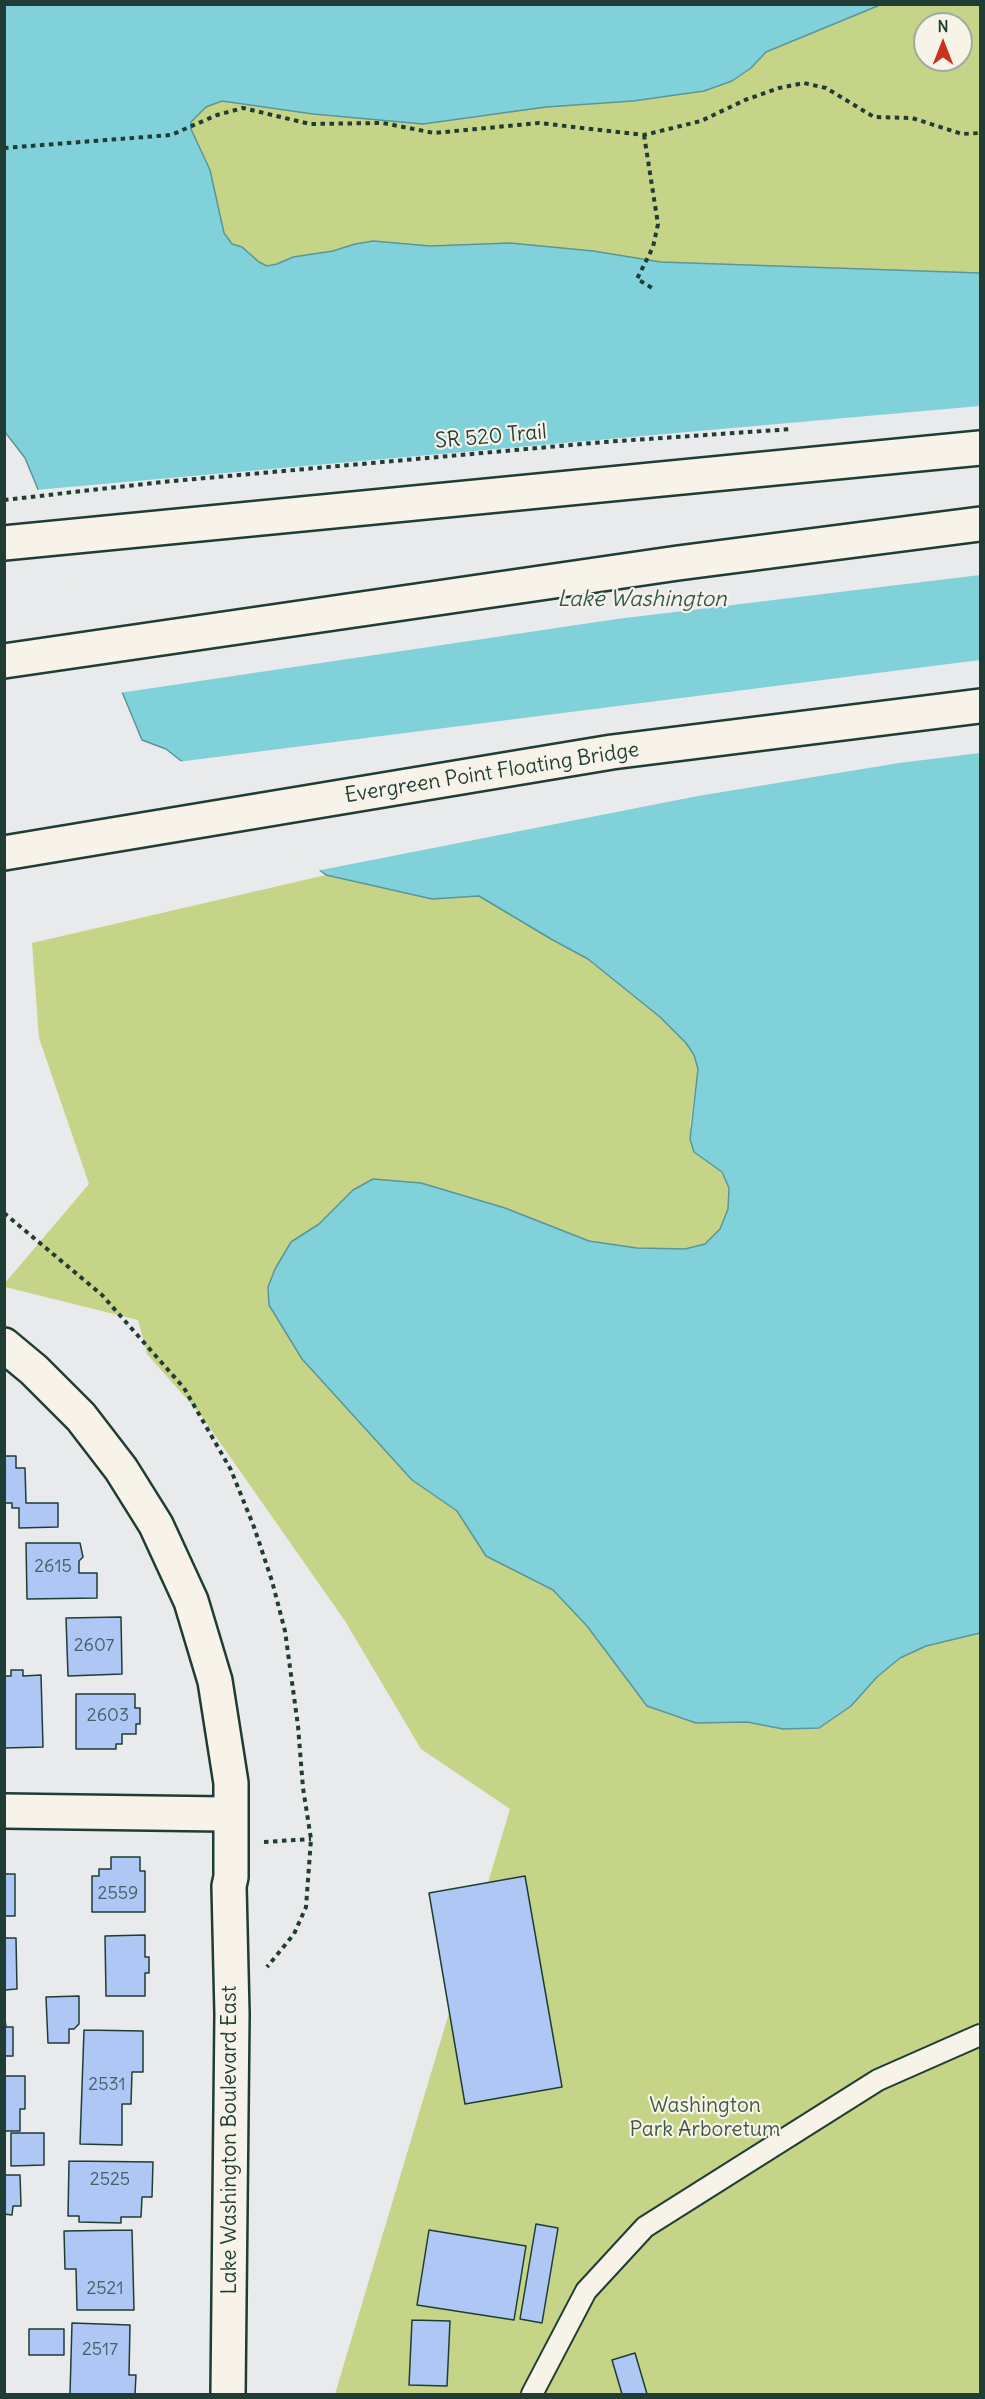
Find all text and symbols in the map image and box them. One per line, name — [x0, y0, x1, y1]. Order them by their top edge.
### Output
north arrow — [913, 12, 973, 72]
text: N — [937, 16, 949, 36]
street label: SR 520 Trail — [434, 420, 548, 454]
water label: Lake Washington — [557, 587, 727, 613]
street label: Evergreen Point Floating Bridge — [343, 737, 641, 809]
house number: 2615 — [34, 1556, 72, 1578]
house number: 2607 — [74, 1635, 114, 1657]
house number: 2603 — [87, 1705, 129, 1727]
house number: 2559 — [98, 1883, 138, 1905]
street label: Lake Washington Boulevard East — [217, 1985, 243, 2295]
house number: 2531 — [88, 2074, 126, 2096]
park label: Washington Park Arboretum — [630, 2093, 780, 2143]
house number: 2525 — [90, 2169, 130, 2191]
house number: 2521 — [86, 2278, 124, 2300]
house number: 2517 — [82, 2339, 118, 2361]

